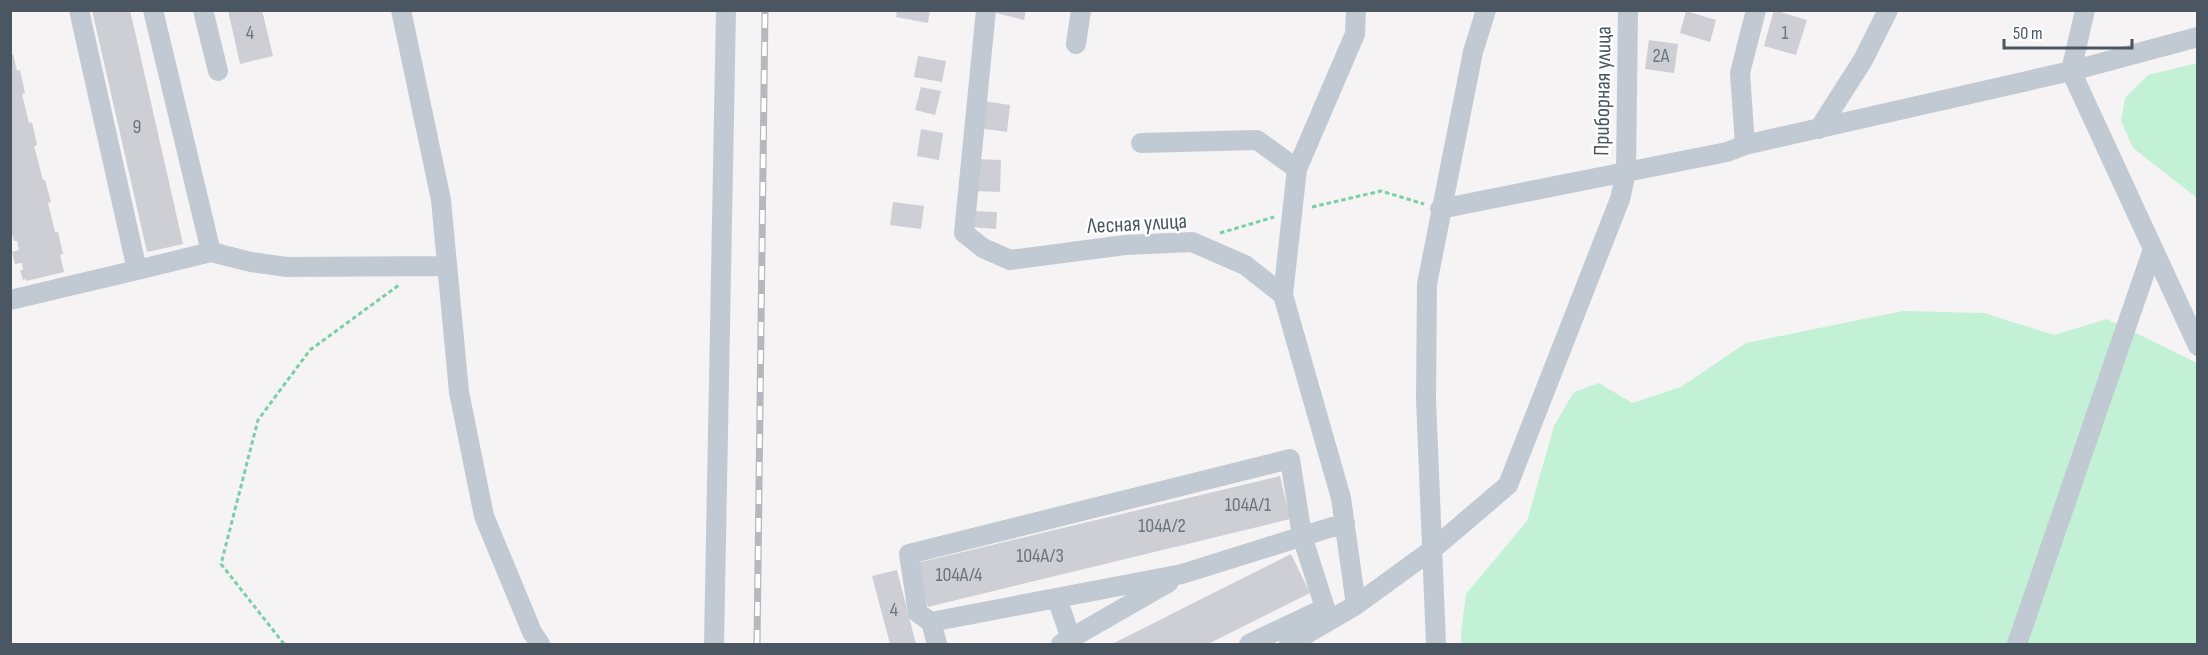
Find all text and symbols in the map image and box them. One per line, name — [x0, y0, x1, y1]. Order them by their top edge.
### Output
scale bar — [2004, 12, 2132, 50]
house number: 4 — [246, 21, 254, 45]
house number: 1 — [1782, 21, 1789, 45]
text: 50 m — [2013, 23, 2043, 44]
street label: Приборная улица — [1588, 26, 1618, 156]
house number: 2А — [1653, 44, 1670, 68]
house number: 9 — [133, 115, 141, 139]
street label: Лесная улица — [1085, 208, 1188, 240]
house number: 104А/1 — [1225, 493, 1271, 517]
house number: 104А/2 — [1138, 514, 1186, 538]
house number: 104А/3 — [1016, 544, 1064, 568]
house number: 104А/4 — [936, 563, 982, 587]
house number: 4 — [890, 598, 898, 622]

